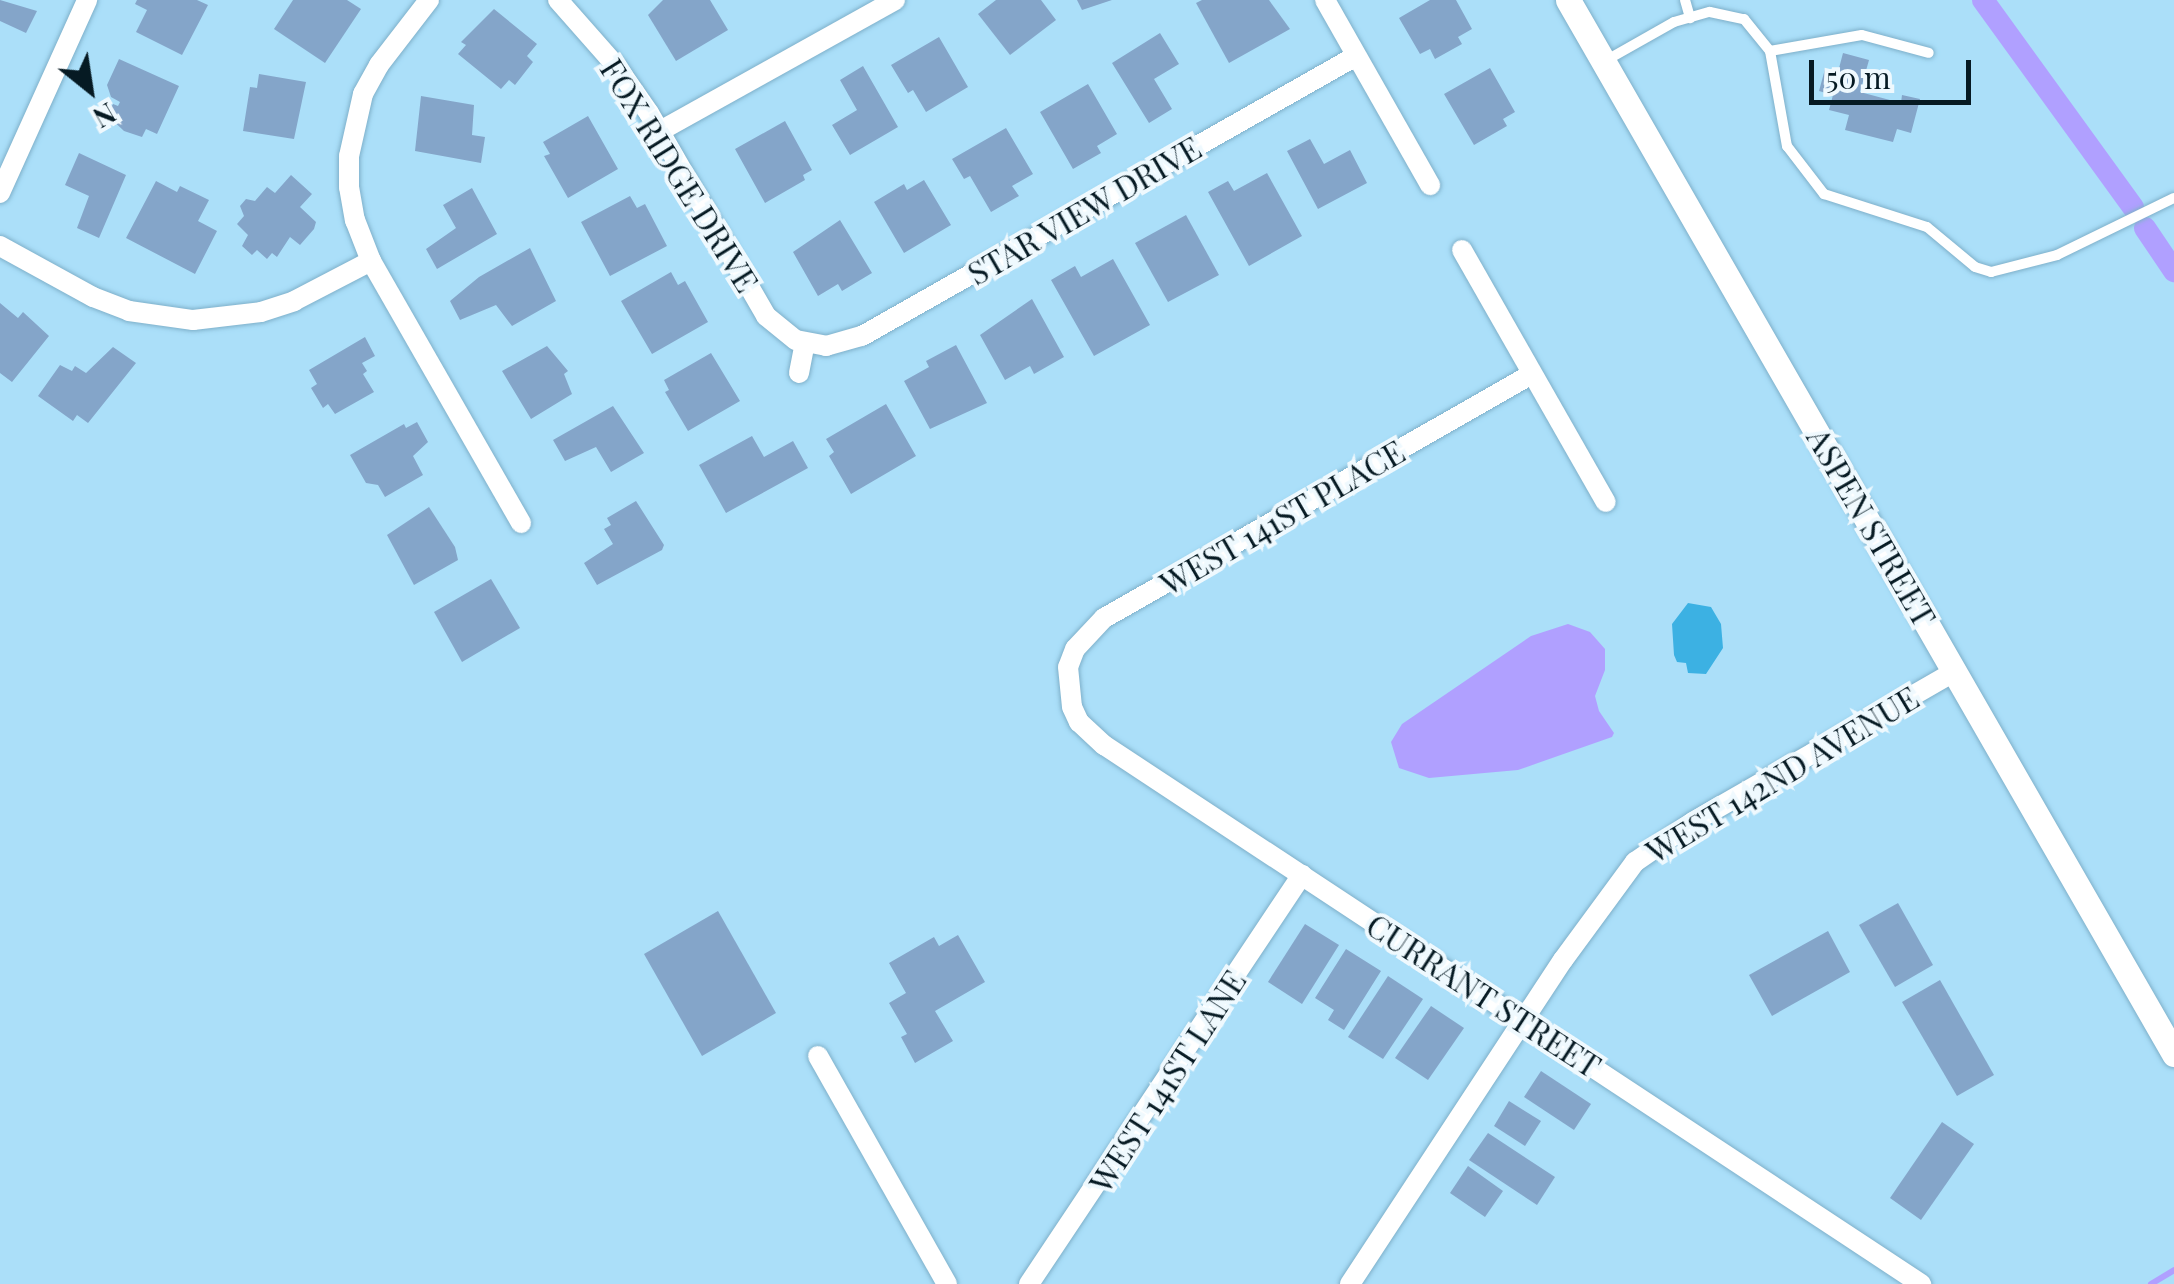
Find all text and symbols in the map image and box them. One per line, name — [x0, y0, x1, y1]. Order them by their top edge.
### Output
north arrow — [40, 40, 140, 140]
scale bar — [1814, 40, 1976, 102]
street label: FOX RIDGE DRIVE — [593, 51, 767, 299]
text: 50 m — [1826, 57, 1891, 97]
text: N — [87, 95, 123, 137]
street label: STAR VIEW DRIVE — [959, 127, 1209, 293]
street label: ASPEN STREET — [1800, 421, 1944, 633]
street label: WEST 141ST PLACE — [1152, 431, 1412, 603]
street label: WEST 142ND AVENUE — [1638, 677, 1926, 871]
street label: CURRANT STREET — [1359, 905, 1609, 1085]
street label: WEST 141ST LANE — [1080, 962, 1254, 1200]

